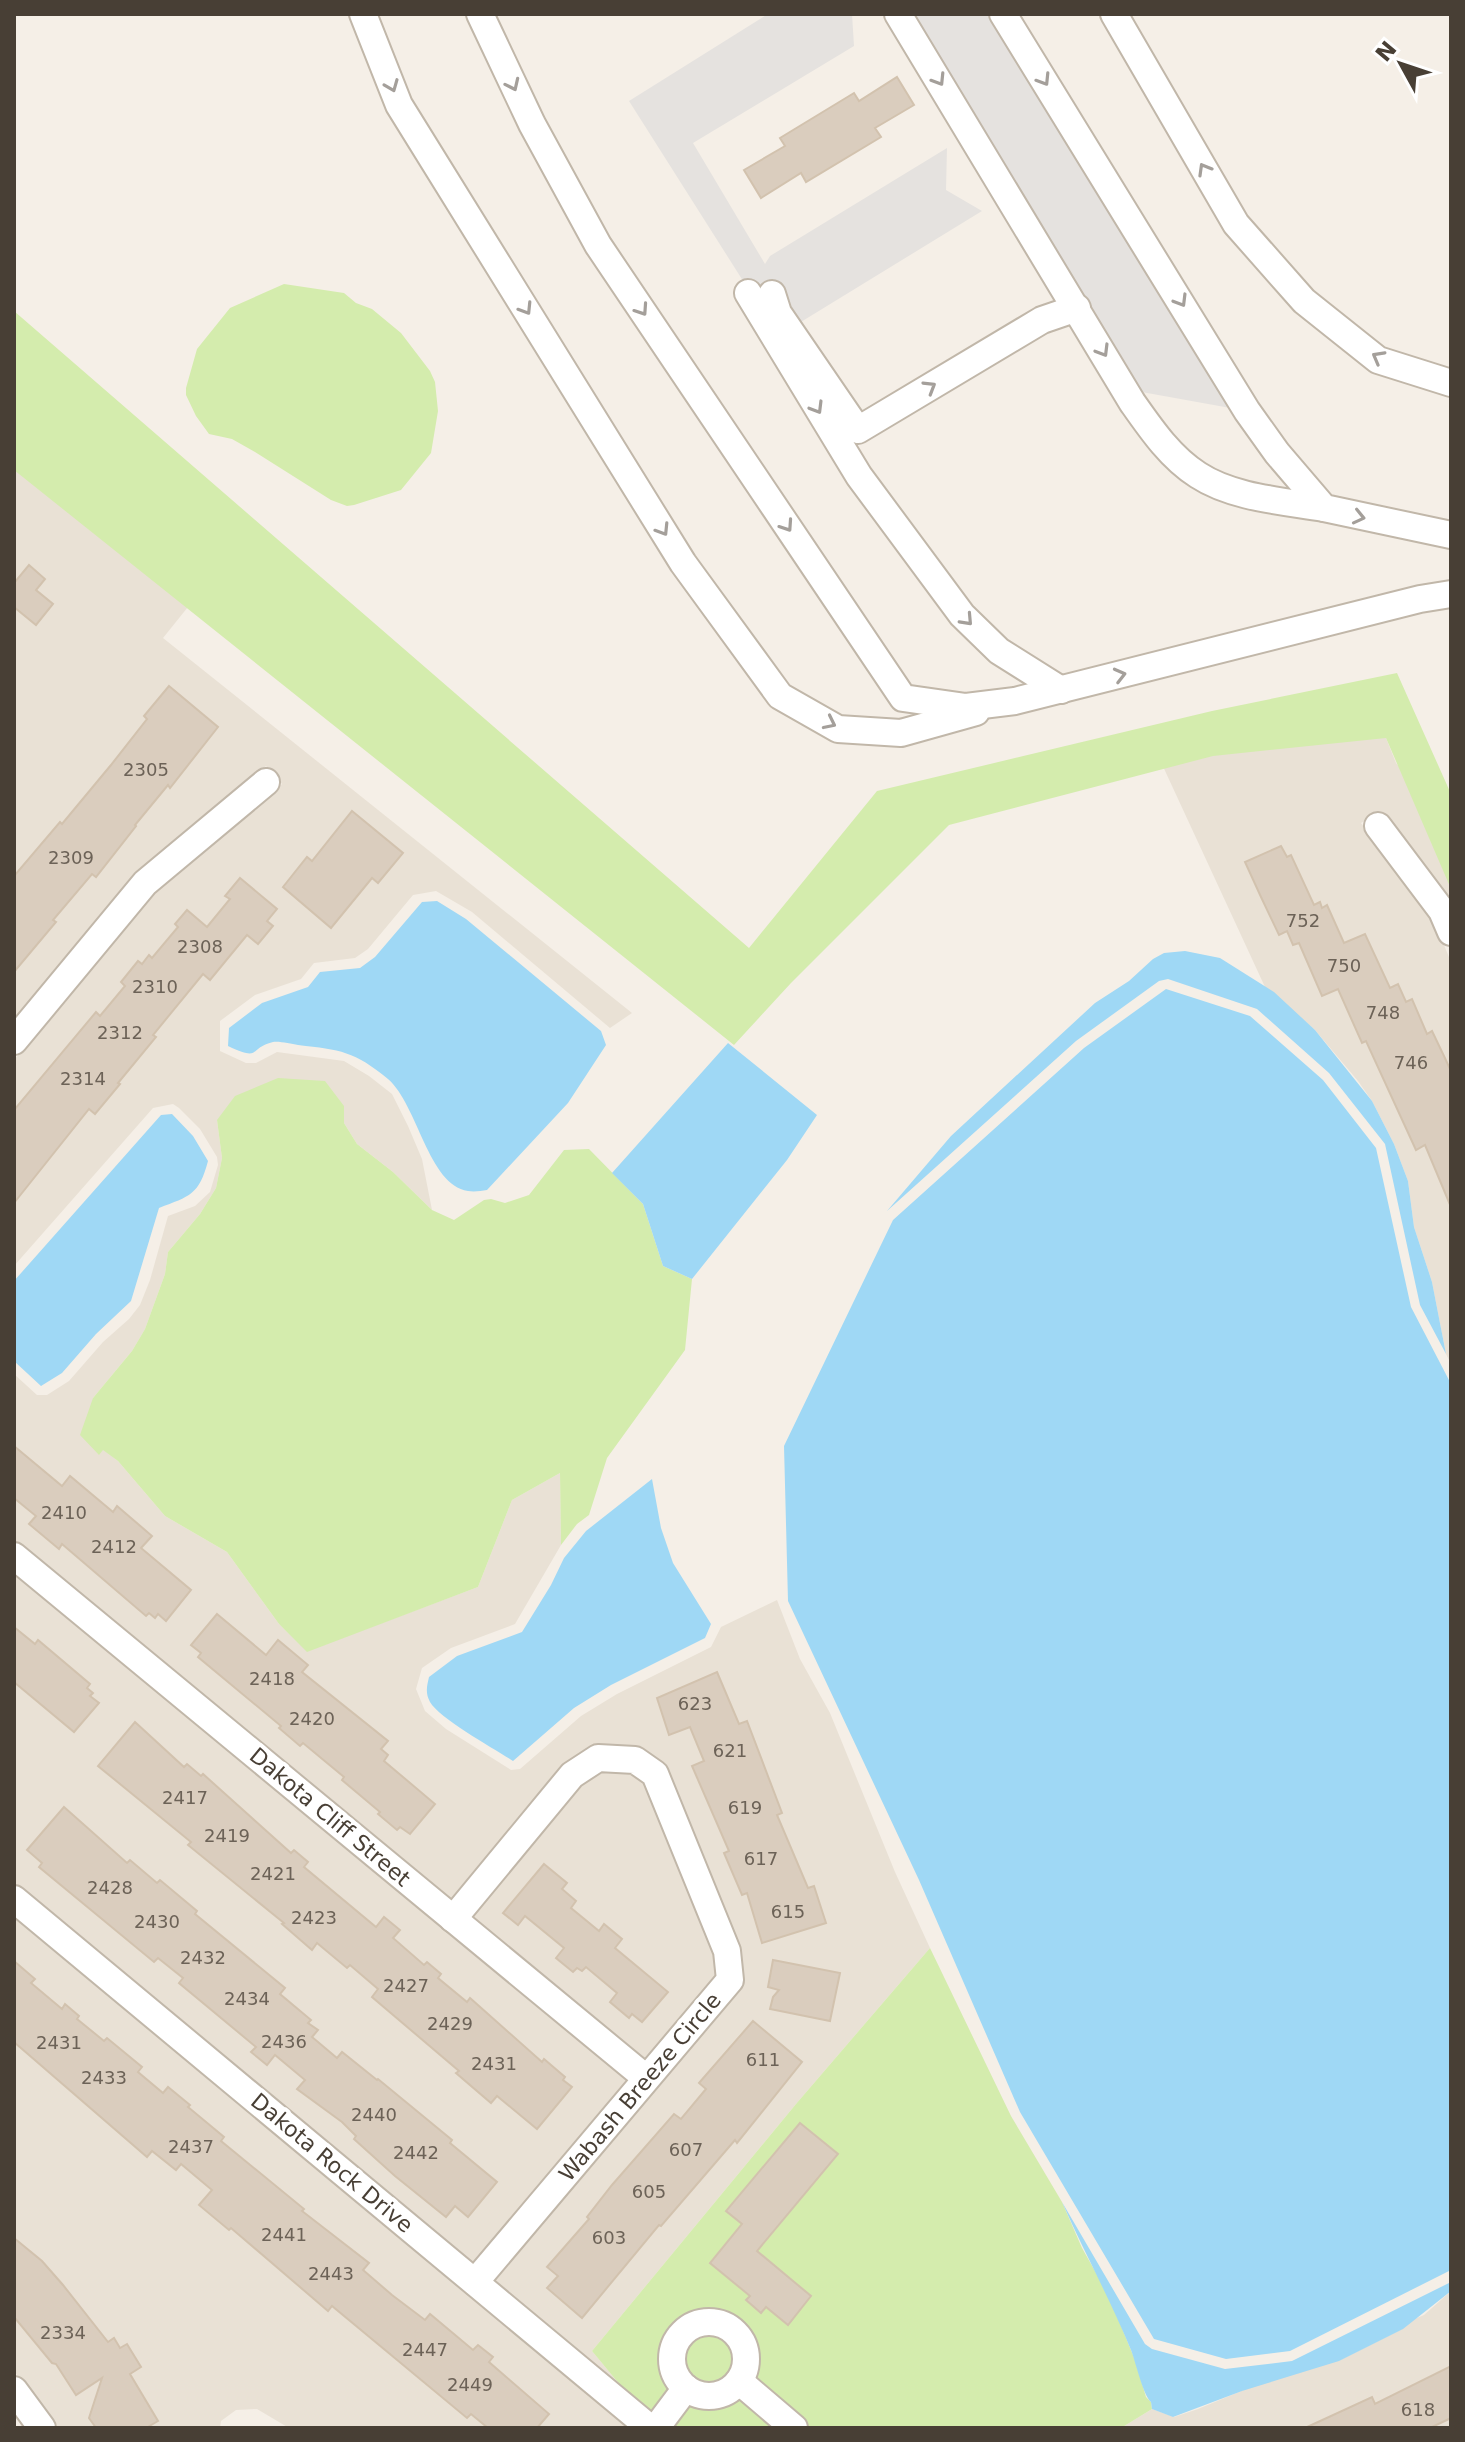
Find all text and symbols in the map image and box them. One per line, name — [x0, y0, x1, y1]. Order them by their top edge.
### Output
north arrow — [1361, 24, 1441, 104]
text: N — [1371, 36, 1402, 67]
one-way arrow — [1035, 71, 1050, 86]
one-way arrow — [929, 72, 944, 86]
one-way arrow — [503, 76, 519, 91]
one-way arrow — [382, 78, 399, 92]
one-way arrow — [1198, 163, 1214, 177]
one-way arrow — [1171, 293, 1186, 307]
one-way arrow — [516, 300, 531, 315]
one-way arrow — [632, 301, 647, 316]
one-way arrow — [1093, 342, 1108, 357]
one-way arrow — [1372, 351, 1386, 366]
one-way arrow — [921, 381, 936, 397]
one-way arrow — [808, 399, 823, 414]
one-way arrow — [1351, 508, 1365, 525]
one-way arrow — [777, 517, 792, 531]
one-way arrow — [653, 521, 668, 536]
one-way arrow — [958, 611, 973, 625]
one-way arrow — [1112, 667, 1126, 684]
one-way arrow — [821, 713, 836, 729]
house number: 2305 — [123, 759, 169, 780]
house number: 2309 — [48, 847, 94, 868]
house number: 752 — [1286, 910, 1320, 931]
house number: 2308 — [177, 936, 223, 957]
house number: 750 — [1327, 955, 1361, 976]
house number: 2310 — [132, 976, 178, 997]
house number: 748 — [1366, 1002, 1400, 1023]
house number: 2312 — [97, 1022, 143, 1043]
house number: 746 — [1394, 1052, 1428, 1073]
house number: 2314 — [60, 1068, 106, 1089]
house number: 2410 — [41, 1502, 87, 1523]
house number: 2412 — [91, 1536, 137, 1557]
house number: 2418 — [249, 1668, 295, 1689]
house number: 623 — [678, 1693, 712, 1714]
house number: 2420 — [289, 1708, 335, 1729]
house number: 621 — [713, 1740, 747, 1761]
street label: Dakota Cliff Street — [245, 1743, 416, 1892]
house number: 2417 — [162, 1787, 208, 1808]
house number: 619 — [728, 1797, 762, 1818]
house number: 2419 — [204, 1825, 250, 1846]
house number: 617 — [744, 1848, 778, 1869]
house number: 2421 — [250, 1863, 296, 1884]
house number: 2428 — [87, 1877, 133, 1898]
house number: 615 — [771, 1901, 805, 1922]
house number: 2423 — [291, 1907, 337, 1928]
house number: 2430 — [134, 1911, 180, 1932]
house number: 2432 — [180, 1947, 226, 1968]
house number: 2427 — [383, 1975, 429, 1996]
house number: 2434 — [224, 1988, 270, 2009]
street label: Wabash Breeze Circle — [554, 1988, 726, 2186]
house number: 2429 — [427, 2013, 473, 2034]
house number: 2436 — [261, 2031, 307, 2052]
house number: 2431 — [36, 2032, 82, 2053]
house number: 611 — [746, 2049, 780, 2070]
house number: 2431 — [471, 2053, 517, 2074]
house number: 2433 — [81, 2067, 127, 2088]
street label: Dakota Rock Drive — [246, 2088, 418, 2238]
house number: 2440 — [351, 2104, 397, 2125]
house number: 2437 — [168, 2136, 214, 2157]
house number: 607 — [669, 2139, 703, 2160]
house number: 2442 — [393, 2142, 439, 2163]
house number: 605 — [632, 2181, 666, 2202]
house number: 2441 — [261, 2224, 307, 2245]
house number: 603 — [592, 2227, 626, 2248]
house number: 2443 — [308, 2263, 354, 2284]
house number: 2334 — [40, 2322, 86, 2343]
house number: 2447 — [402, 2339, 448, 2360]
house number: 2449 — [447, 2374, 493, 2395]
house number: 618 — [1401, 2399, 1435, 2420]

